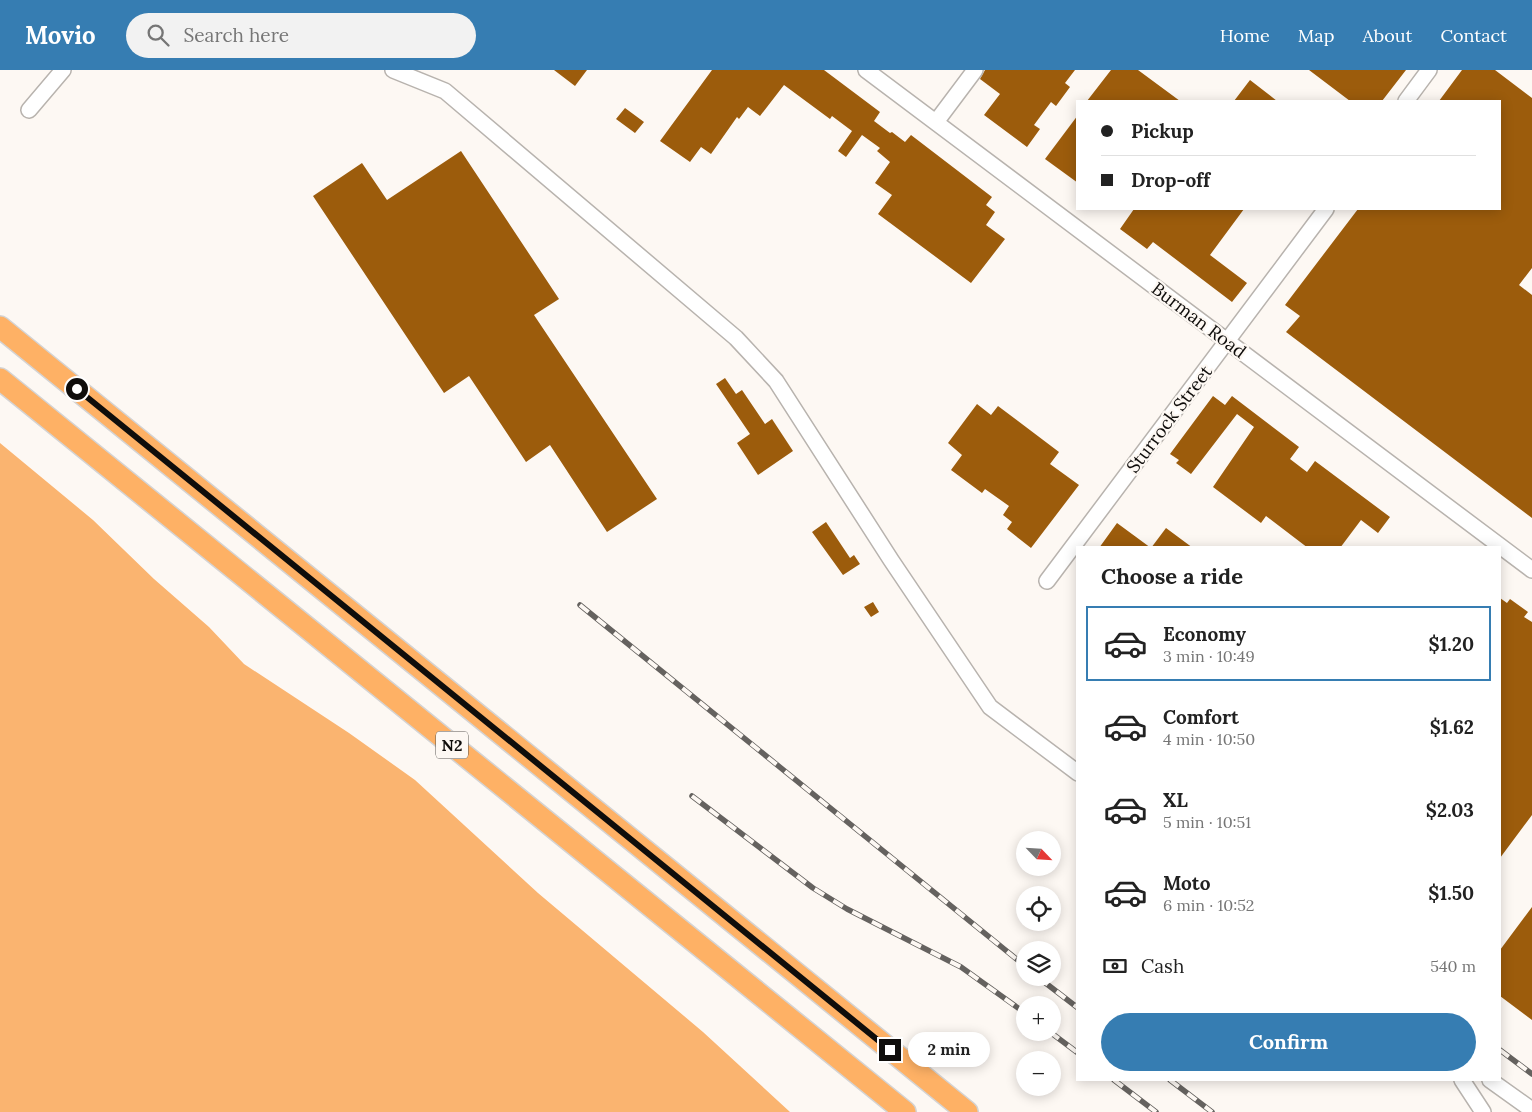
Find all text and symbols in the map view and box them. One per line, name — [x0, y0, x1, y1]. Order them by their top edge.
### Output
search box — [126, 13, 476, 58]
text: Movio — [25, 20, 96, 51]
icon: search — [144, 21, 172, 49]
text: Search here — [184, 23, 289, 47]
text: Home — [1220, 24, 1270, 47]
text: Map — [1298, 24, 1334, 47]
text: About — [1362, 24, 1412, 47]
text: Contact — [1440, 24, 1507, 47]
text: Pickup — [1131, 119, 1194, 143]
text: Drop-off — [1131, 168, 1210, 192]
street label: Burman Road — [1147, 277, 1251, 363]
street label: Sturrock Street — [1121, 361, 1217, 477]
route start — [66, 378, 88, 400]
text: Choose a ride — [1101, 562, 1243, 590]
icon: car — [1103, 621, 1148, 666]
text: Economy — [1163, 622, 1246, 646]
text: $1.20 — [1428, 632, 1474, 656]
text: 3 min · 10:49 — [1163, 646, 1255, 666]
icon: car — [1103, 704, 1148, 749]
text: Comfort — [1163, 705, 1239, 729]
text: $1.62 — [1430, 715, 1474, 739]
text: 4 min · 10:50 — [1163, 729, 1255, 749]
road number: N2 — [436, 732, 468, 758]
icon: car — [1103, 787, 1148, 832]
text: XL — [1163, 788, 1188, 812]
text: $2.03 — [1426, 798, 1474, 822]
text: 5 min · 10:51 — [1163, 812, 1251, 832]
north arrow — [1016, 831, 1061, 876]
map controls — [1016, 831, 1061, 1096]
icon: car — [1103, 870, 1148, 915]
text: Moto — [1163, 871, 1210, 895]
text: $1.50 — [1428, 881, 1474, 905]
button: locate — [1016, 886, 1061, 931]
text: 6 min · 10:52 — [1163, 895, 1254, 915]
button: layers — [1016, 941, 1061, 986]
icon: cash — [1101, 952, 1129, 980]
text: Cash — [1141, 954, 1184, 978]
text: 540 m — [1430, 956, 1476, 976]
button: + — [1016, 996, 1061, 1041]
button: Confirm — [1101, 1013, 1476, 1071]
callout: 2 min — [908, 1032, 990, 1068]
route end — [879, 1039, 901, 1061]
text: 2 min — [928, 1039, 970, 1059]
button: − — [1016, 1051, 1061, 1096]

